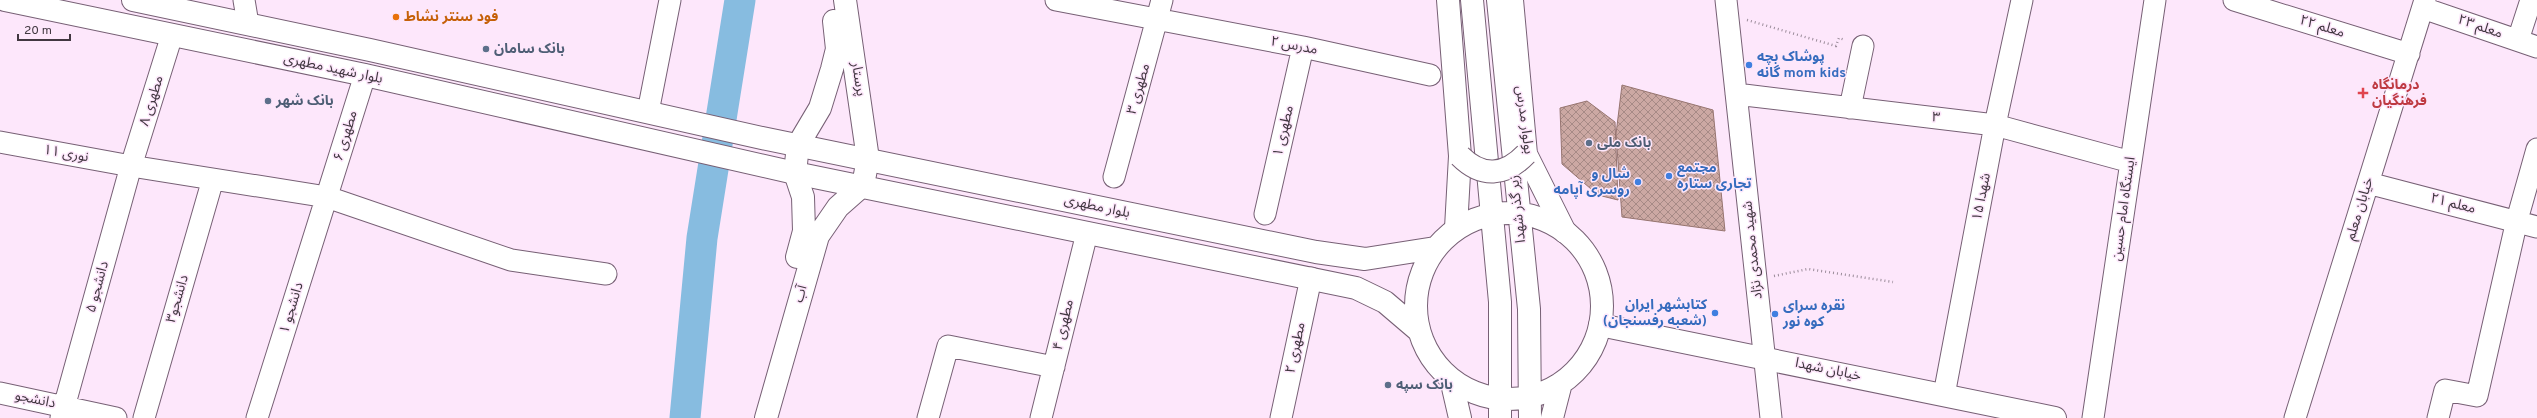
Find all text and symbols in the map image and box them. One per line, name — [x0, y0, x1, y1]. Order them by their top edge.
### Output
place label: فود سنتر نشاط — [404, 8, 498, 26]
street label: معلم ۲۳ — [2455, 11, 2505, 43]
marker: فود سنتر نشاط — [391, 12, 401, 22]
street label: معلم ۲۲ — [2297, 12, 2347, 43]
scale bar — [18, 16, 70, 42]
text: 20 m — [24, 23, 52, 39]
street label: مدرس ۲ — [1269, 33, 1319, 59]
place label: بانک سامان — [494, 41, 565, 58]
marker: بانک سامان — [481, 44, 491, 54]
place label: پوشاک بچه گانه mom kids — [1757, 49, 1846, 82]
street label: بلوار شهید مطهری — [282, 50, 384, 88]
street label: پرستار — [847, 60, 869, 98]
marker: پوشاک بچه گانه mom kids — [1744, 60, 1754, 70]
street label: مطهری ۳ — [1124, 62, 1154, 116]
street label: مطهری ۸ — [136, 74, 168, 128]
place label: درمانگاه فرهنگیان — [2372, 76, 2427, 110]
street label: بولوار مدرس — [1511, 85, 1537, 155]
marker: درمانگاه فرهنگیان — [2357, 87, 2369, 99]
place label: بانک شهر — [275, 93, 334, 110]
marker: بانک شهر — [263, 96, 273, 106]
street label: مطهری ۱ — [1270, 104, 1298, 158]
street label: مطهری ۶ — [330, 109, 362, 163]
street label: ۳ — [1931, 109, 1941, 127]
place label: بانک ملی — [1597, 135, 1651, 152]
marker: بانک ملی — [1584, 138, 1594, 148]
street label: نوری ۱۱ — [42, 142, 90, 166]
street label: ایستگاه امام حسین — [2108, 156, 2141, 262]
place label: مجتمع تجاری ستاره — [1677, 160, 1752, 193]
place label: شال و روسری آپامه — [1554, 166, 1630, 199]
marker: مجتمع تجاری ستاره — [1664, 171, 1674, 181]
street label: شهدا ۱۵ — [1969, 172, 1995, 222]
street label: زیر گذر شهدا — [1506, 174, 1530, 244]
street label: خیابان معلم — [2342, 175, 2379, 243]
marker: شال و روسری آپامه — [1633, 177, 1643, 187]
street label: معلم ۲۱ — [2428, 190, 2477, 219]
street label: بلوار مطهری — [1063, 192, 1132, 222]
street label: شهید محمدی نژاد — [1739, 200, 1767, 300]
street label: دانشجو ۵ — [83, 259, 113, 315]
street label: دانشجو۳ — [163, 273, 193, 325]
street label: دانشجو ۱ — [276, 280, 308, 336]
street label: آب — [790, 283, 812, 305]
place label: کتابشهر ایران (شعبه رفسنجان) — [1603, 297, 1708, 330]
street label: مطهری ۴ — [1050, 298, 1078, 352]
place label: نقره سرای کوه نور — [1782, 298, 1845, 331]
marker: کتابشهر ایران (شعبه رفسنجان) — [1710, 308, 1720, 318]
marker: نقره سرای کوه نور — [1770, 309, 1780, 319]
street label: مطهری ۲ — [1282, 321, 1310, 375]
street label: خیابان شهدا — [1793, 355, 1863, 385]
place label: بانک سپه — [1396, 377, 1453, 394]
marker: بانک سپه — [1383, 380, 1393, 390]
street label: دانشجو — [13, 387, 57, 413]

